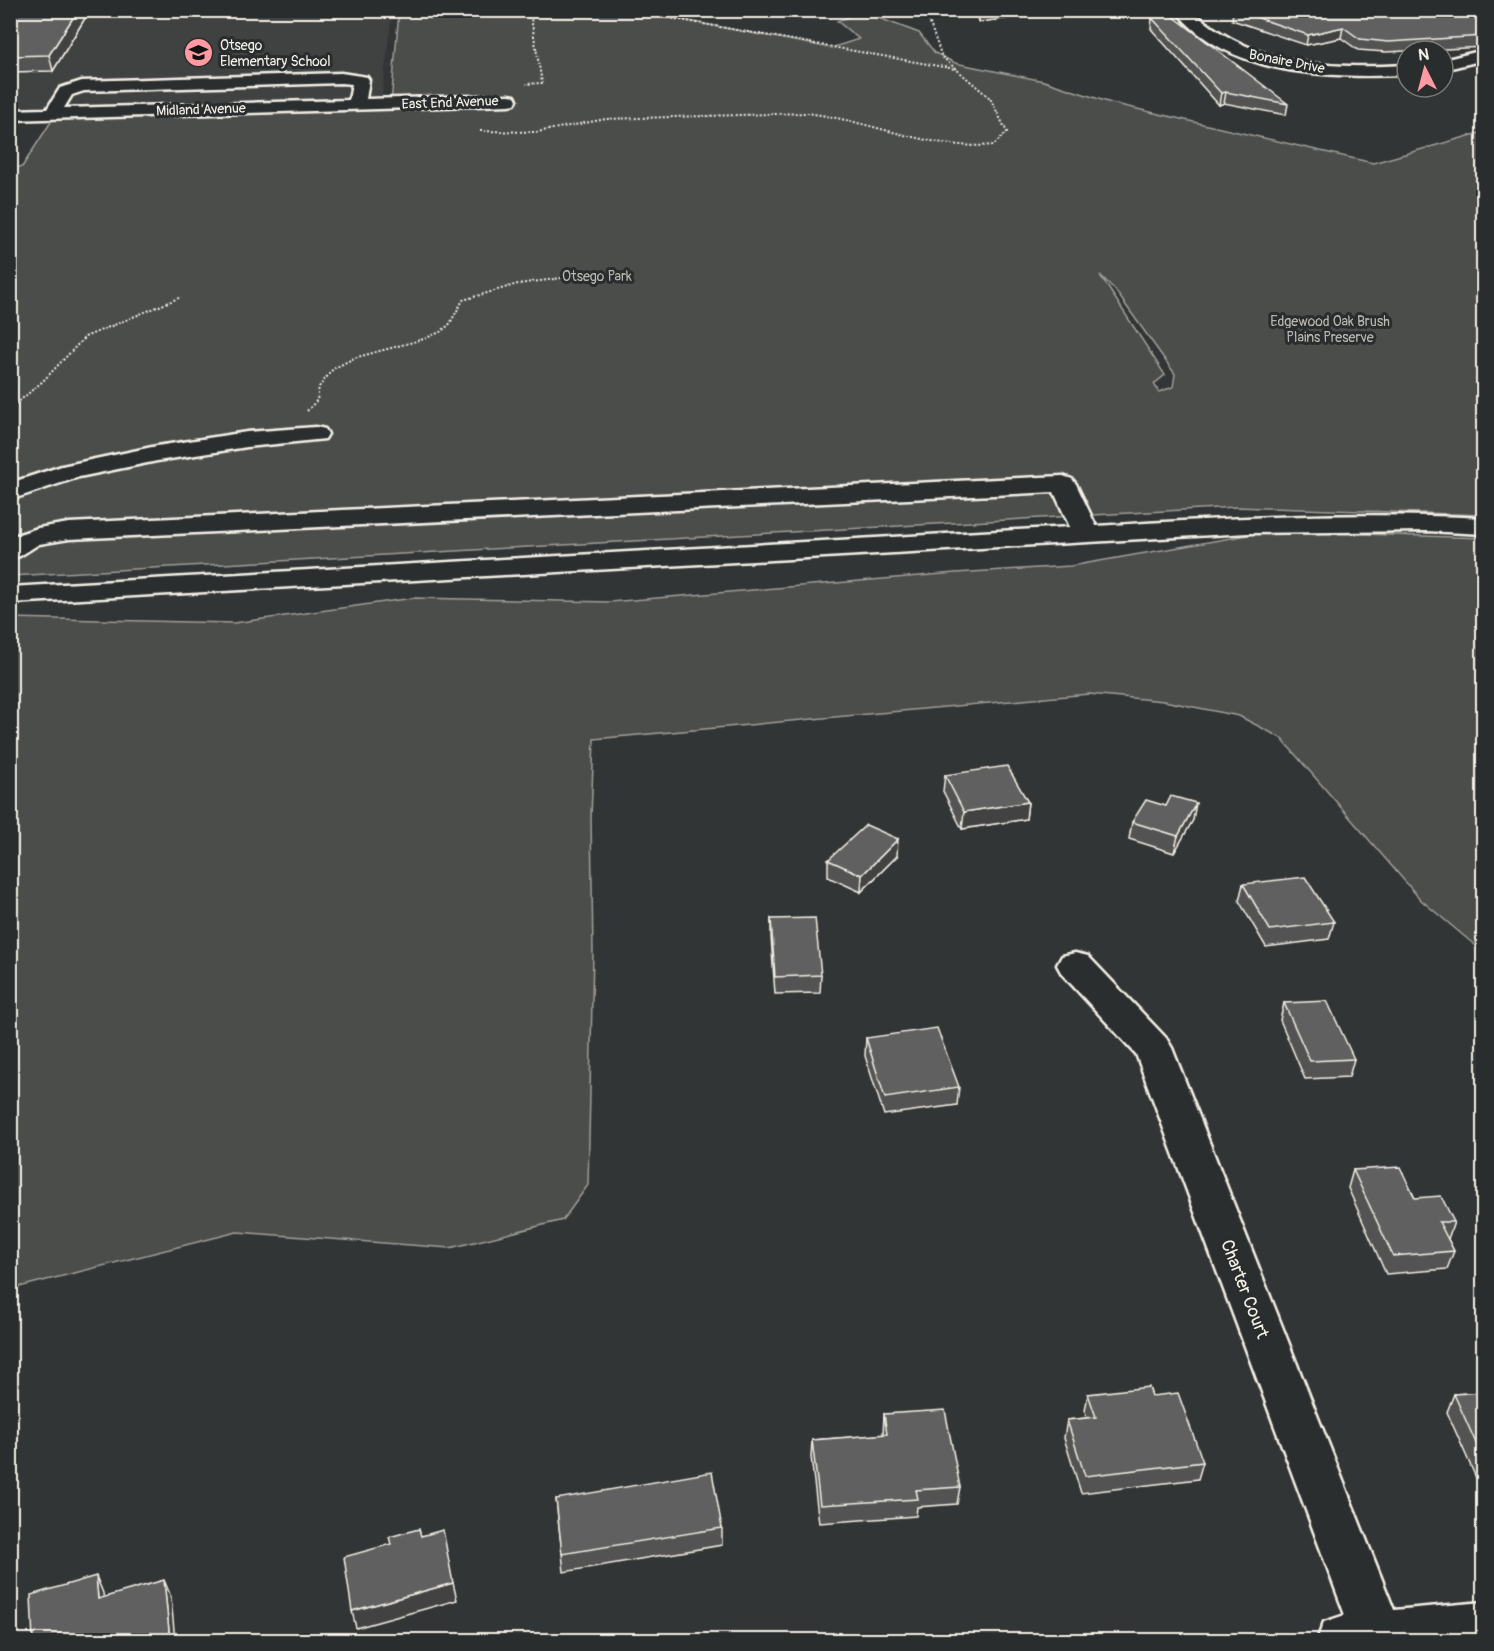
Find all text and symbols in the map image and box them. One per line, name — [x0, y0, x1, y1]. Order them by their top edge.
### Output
school or university icon: Otsego Elementary School — [183, 37, 215, 69]
place label: Otsego Elementary School — [220, 37, 331, 70]
north arrow — [1395, 39, 1455, 99]
text: N — [1417, 45, 1430, 66]
street label: Bonaire Drive — [1248, 46, 1326, 77]
street label: East End Avenue — [401, 92, 499, 113]
street label: Midland Avenue — [156, 99, 246, 120]
park label: Otsego Park — [562, 268, 632, 285]
park label: Edgewood Oak Brush Plains Preserve — [1270, 313, 1390, 346]
street label: Charter Court — [1215, 1236, 1274, 1343]

